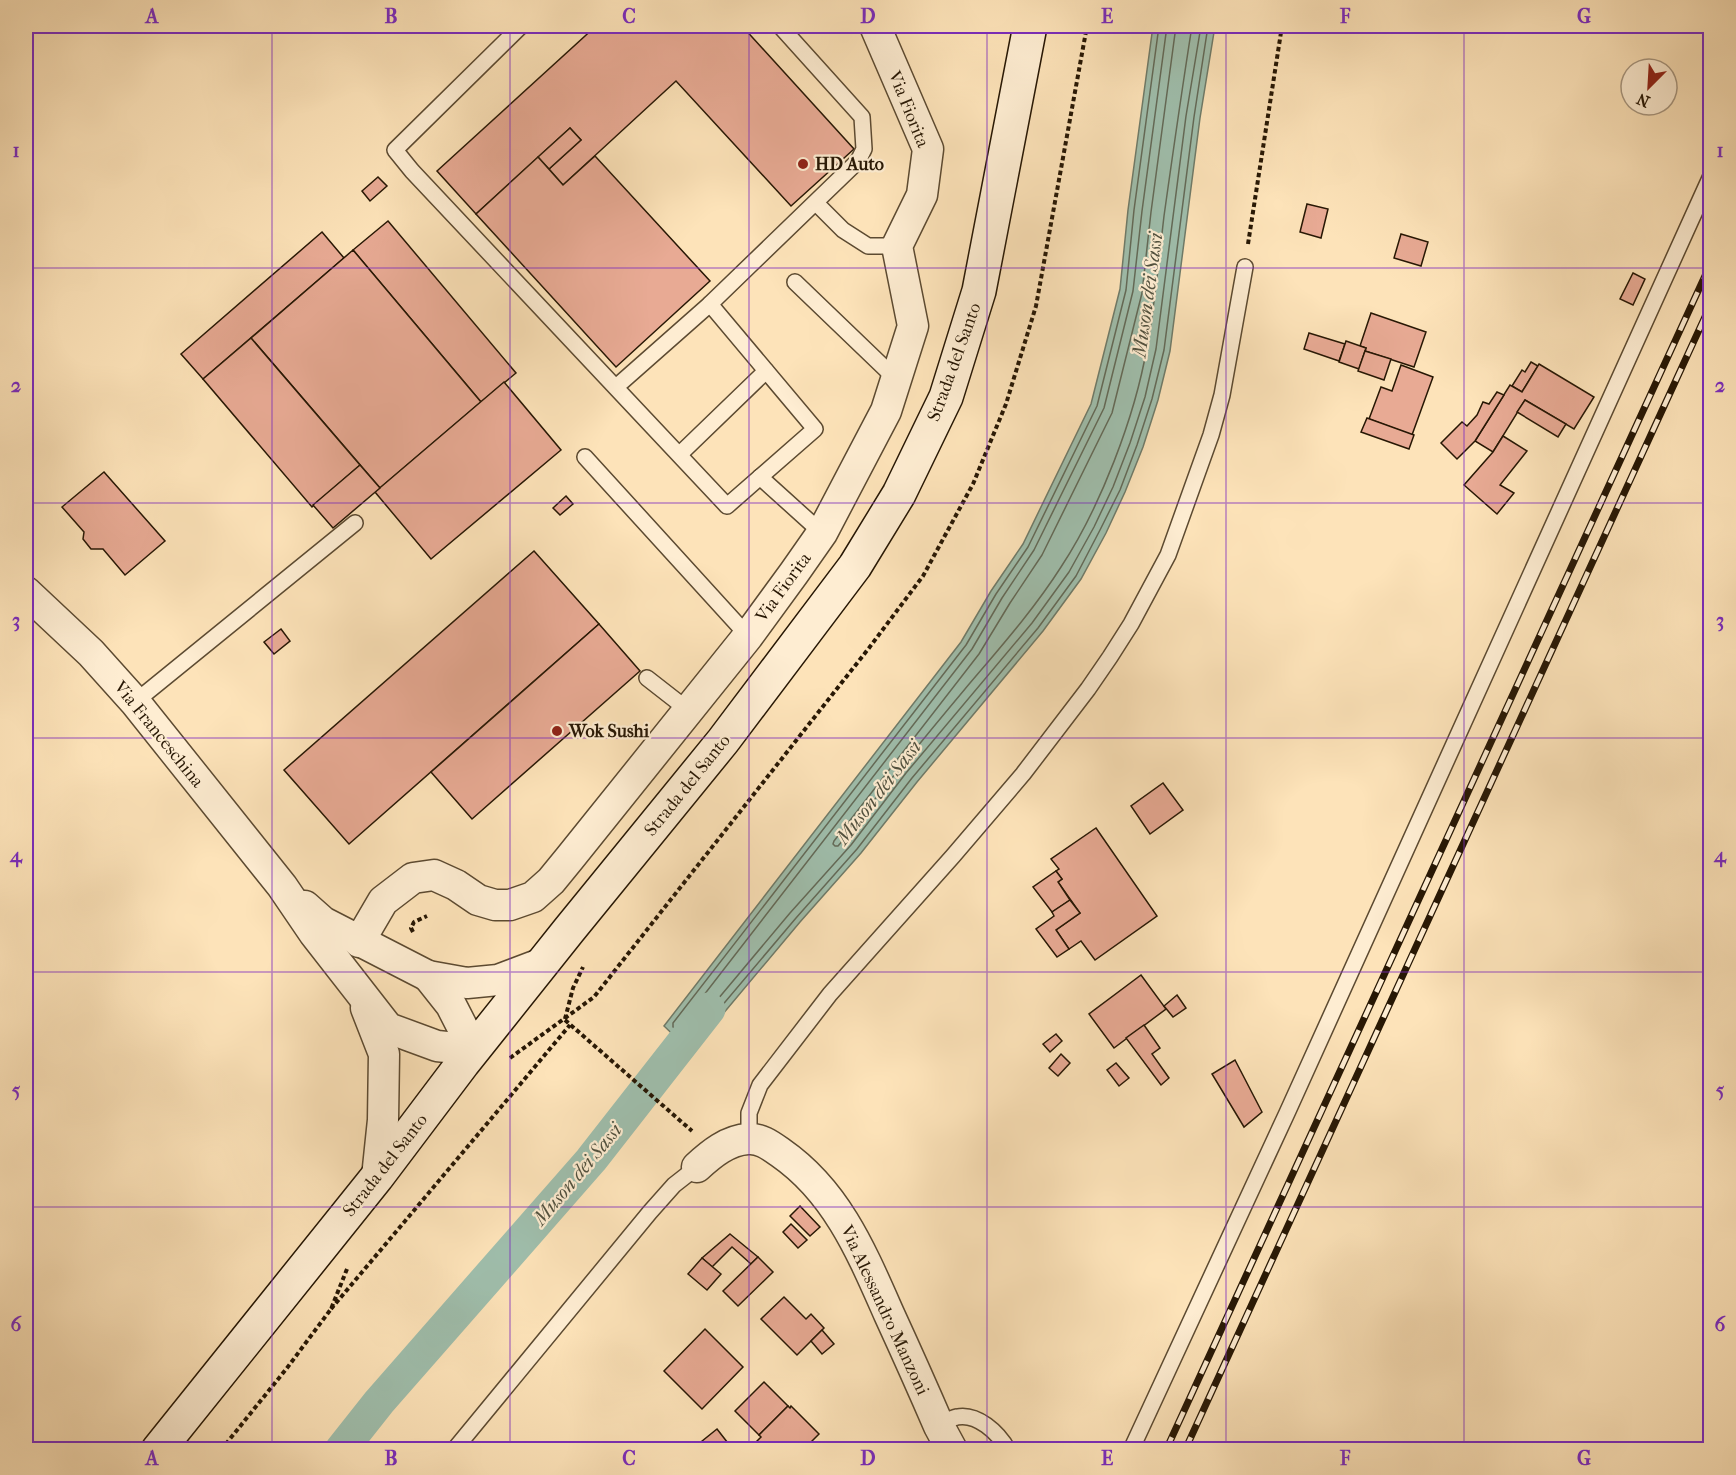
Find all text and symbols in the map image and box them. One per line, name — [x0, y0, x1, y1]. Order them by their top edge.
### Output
text: A — [144, 5, 160, 28]
text: B — [384, 5, 398, 28]
text: C — [622, 5, 636, 28]
text: D — [860, 5, 876, 28]
text: E — [1101, 5, 1113, 28]
text: F — [1339, 5, 1351, 28]
text: G — [1577, 5, 1591, 28]
north arrow — [1619, 57, 1679, 117]
street label: Via Fiorita — [883, 67, 934, 151]
text: N — [1633, 89, 1653, 111]
text: 1 — [12, 139, 20, 162]
text: 1 — [1716, 139, 1724, 162]
place label: HD Auto — [815, 154, 884, 175]
marker: HD Auto — [796, 157, 810, 171]
water label: Muson dei Sassi — [1127, 230, 1168, 361]
street label: Strada del Santo — [923, 300, 986, 424]
text: 2 — [11, 374, 21, 397]
text: 2 — [1715, 374, 1725, 397]
street label: Via Fiorita — [751, 548, 816, 627]
text: 3 — [12, 609, 20, 632]
text: 3 — [1716, 609, 1724, 632]
street label: Via Franceschina — [109, 676, 208, 792]
place label: Wok Sushi — [568, 721, 650, 742]
marker: Wok Sushi — [550, 724, 564, 738]
street label: Strada del Santo — [640, 730, 735, 840]
water label: Muson dei Sassi — [830, 735, 927, 850]
text: 4 — [9, 844, 23, 868]
text: 4 — [1713, 844, 1727, 868]
text: 5 — [12, 1079, 21, 1102]
text: 5 — [1716, 1079, 1725, 1102]
street label: Strada del Santo — [339, 1110, 432, 1221]
water label: Muson dei Sassi — [527, 1118, 627, 1231]
street label: Via Alessandro Manzoni — [836, 1221, 933, 1399]
text: 6 — [11, 1313, 23, 1336]
text: 6 — [1715, 1313, 1727, 1336]
text: A — [144, 1447, 160, 1470]
text: B — [384, 1447, 398, 1470]
text: C — [622, 1447, 636, 1470]
text: D — [860, 1447, 876, 1470]
text: E — [1101, 1447, 1113, 1470]
text: F — [1339, 1447, 1351, 1470]
text: G — [1577, 1447, 1591, 1470]

